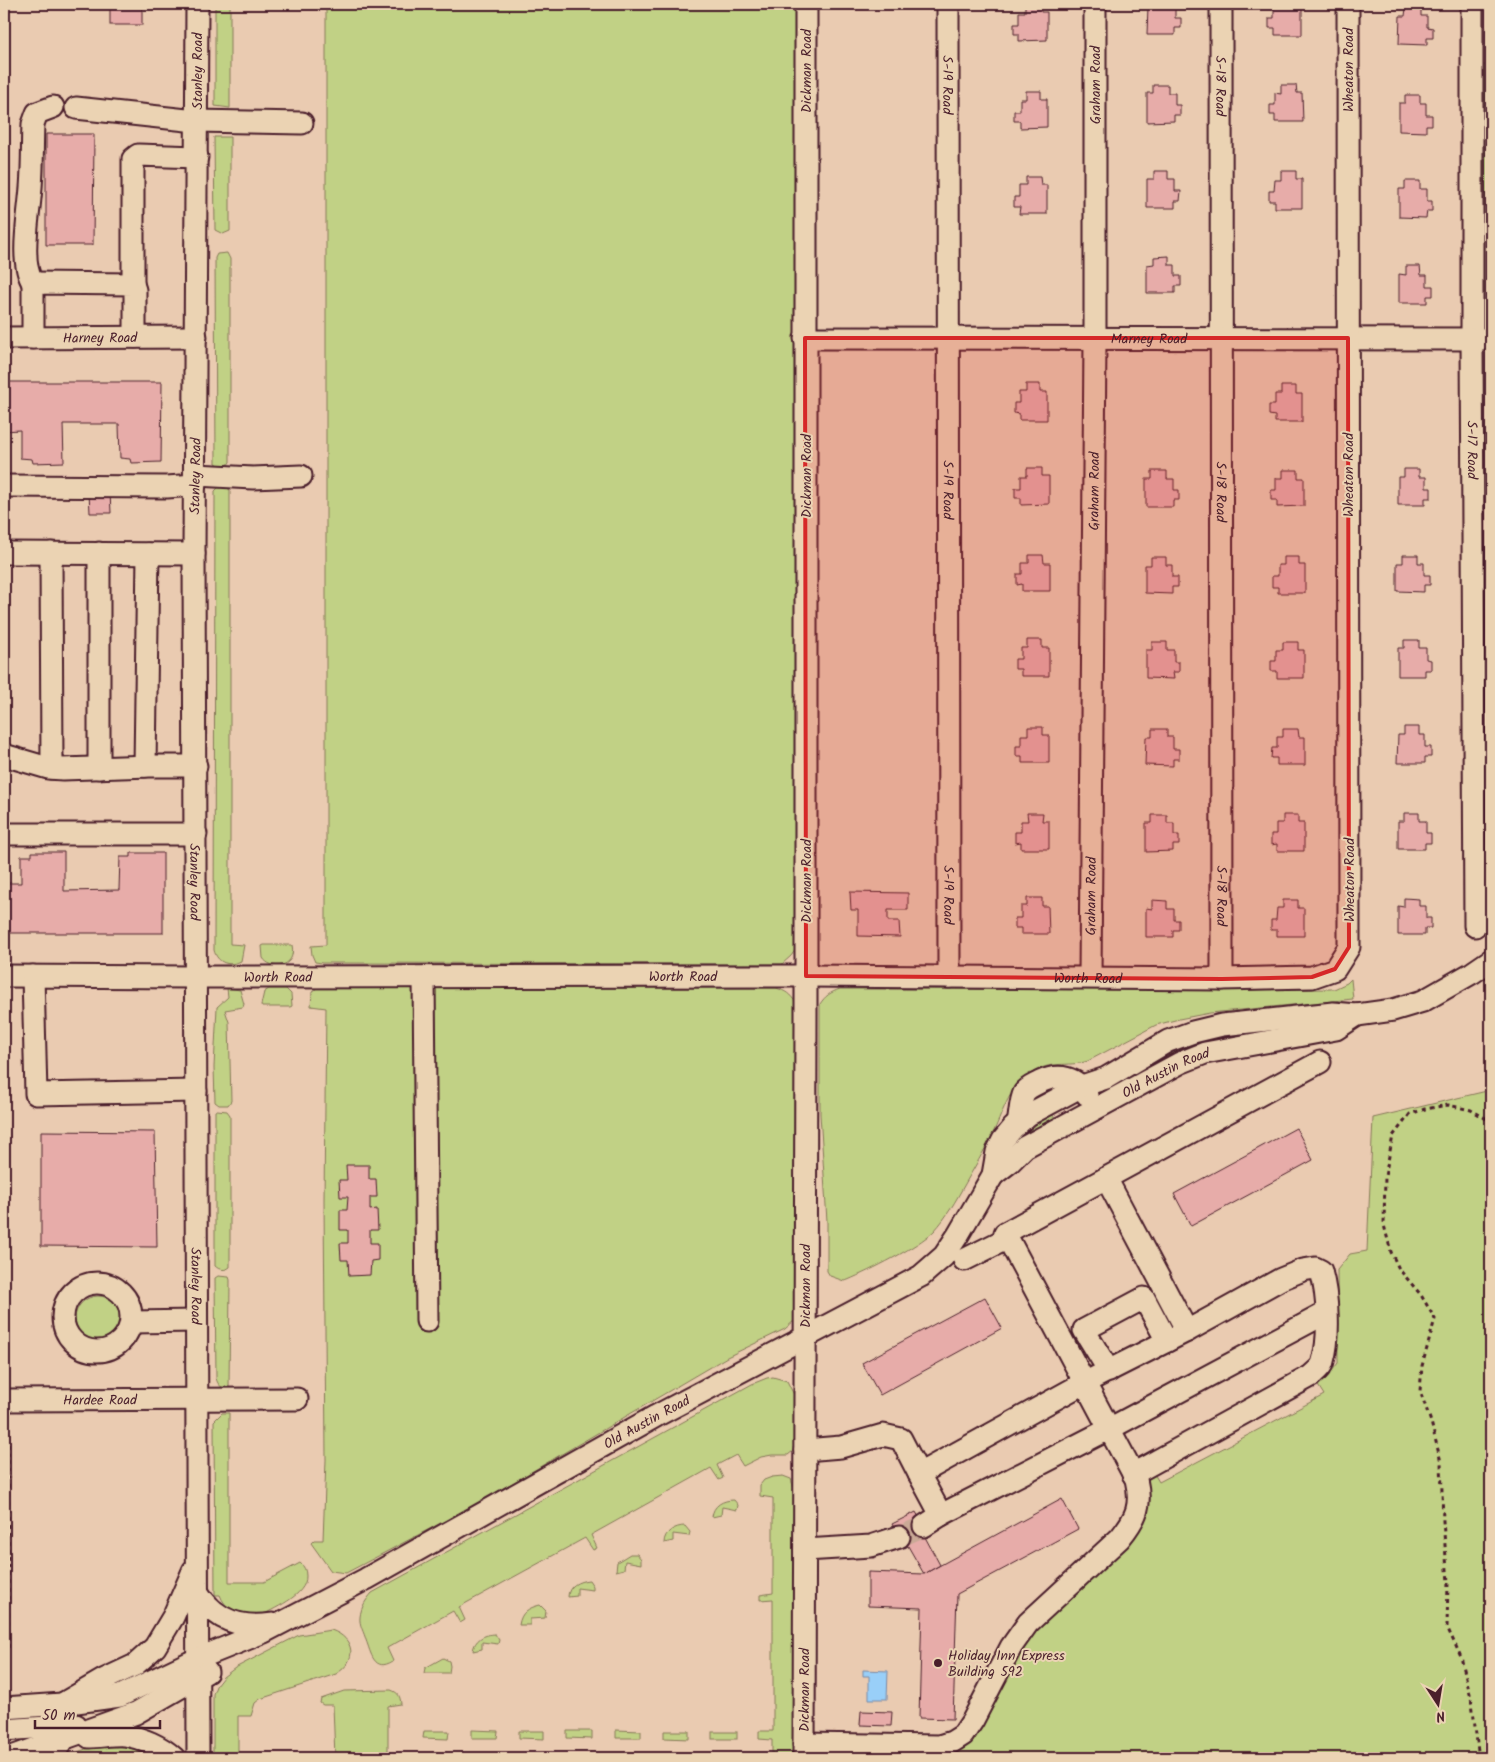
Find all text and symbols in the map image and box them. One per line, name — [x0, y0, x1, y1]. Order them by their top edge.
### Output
street label: Wheaton Road — [1338, 27, 1360, 112]
street label: Dickman Road — [796, 28, 818, 113]
street label: Stanley Road — [187, 32, 209, 109]
street label: Graham Road — [1085, 45, 1107, 124]
street label: S-19 Road — [936, 56, 958, 115]
street label: S-18 Road — [1209, 56, 1231, 117]
street label: Harney Road — [63, 327, 138, 350]
street label: Marney Road — [1111, 328, 1188, 351]
street label: S-17 Road — [1460, 421, 1483, 480]
street label: Wheaton Road — [1338, 432, 1360, 517]
street label: Dickman Road — [796, 433, 818, 518]
street label: Stanley Road — [184, 436, 208, 515]
street label: Graham Road — [1084, 451, 1106, 530]
street label: S-19 Road — [936, 461, 959, 520]
street label: S-18 Road — [1209, 462, 1232, 523]
street label: Wheaton Road — [1339, 837, 1361, 922]
street label: Dickman Road — [796, 838, 818, 923]
street label: Stanley Road — [183, 843, 205, 922]
street label: Graham Road — [1080, 856, 1103, 935]
street label: S-19 Road — [937, 866, 959, 925]
street label: S-18 Road — [1210, 866, 1232, 927]
street label: Worth Road — [649, 966, 718, 988]
street label: Worth Road — [244, 967, 313, 989]
street label: Worth Road — [1054, 968, 1123, 990]
street label: Old Austin Road — [1118, 1042, 1212, 1104]
street label: Dickman Road — [795, 1243, 817, 1328]
street label: Stanley Road — [184, 1247, 207, 1326]
street label: Old Austin Road — [600, 1389, 695, 1455]
street label: Hardee Road — [63, 1390, 138, 1412]
place label: Holiday Inn Express Building 592 — [948, 1645, 1065, 1683]
street label: Dickman Road — [794, 1647, 816, 1732]
marker: Holiday Inn Express Building 592 — [932, 1657, 944, 1669]
north arrow — [1412, 1680, 1462, 1730]
scale bar — [35, 1697, 160, 1729]
text: 50 m — [42, 1704, 76, 1728]
text: N — [1434, 1704, 1447, 1727]

